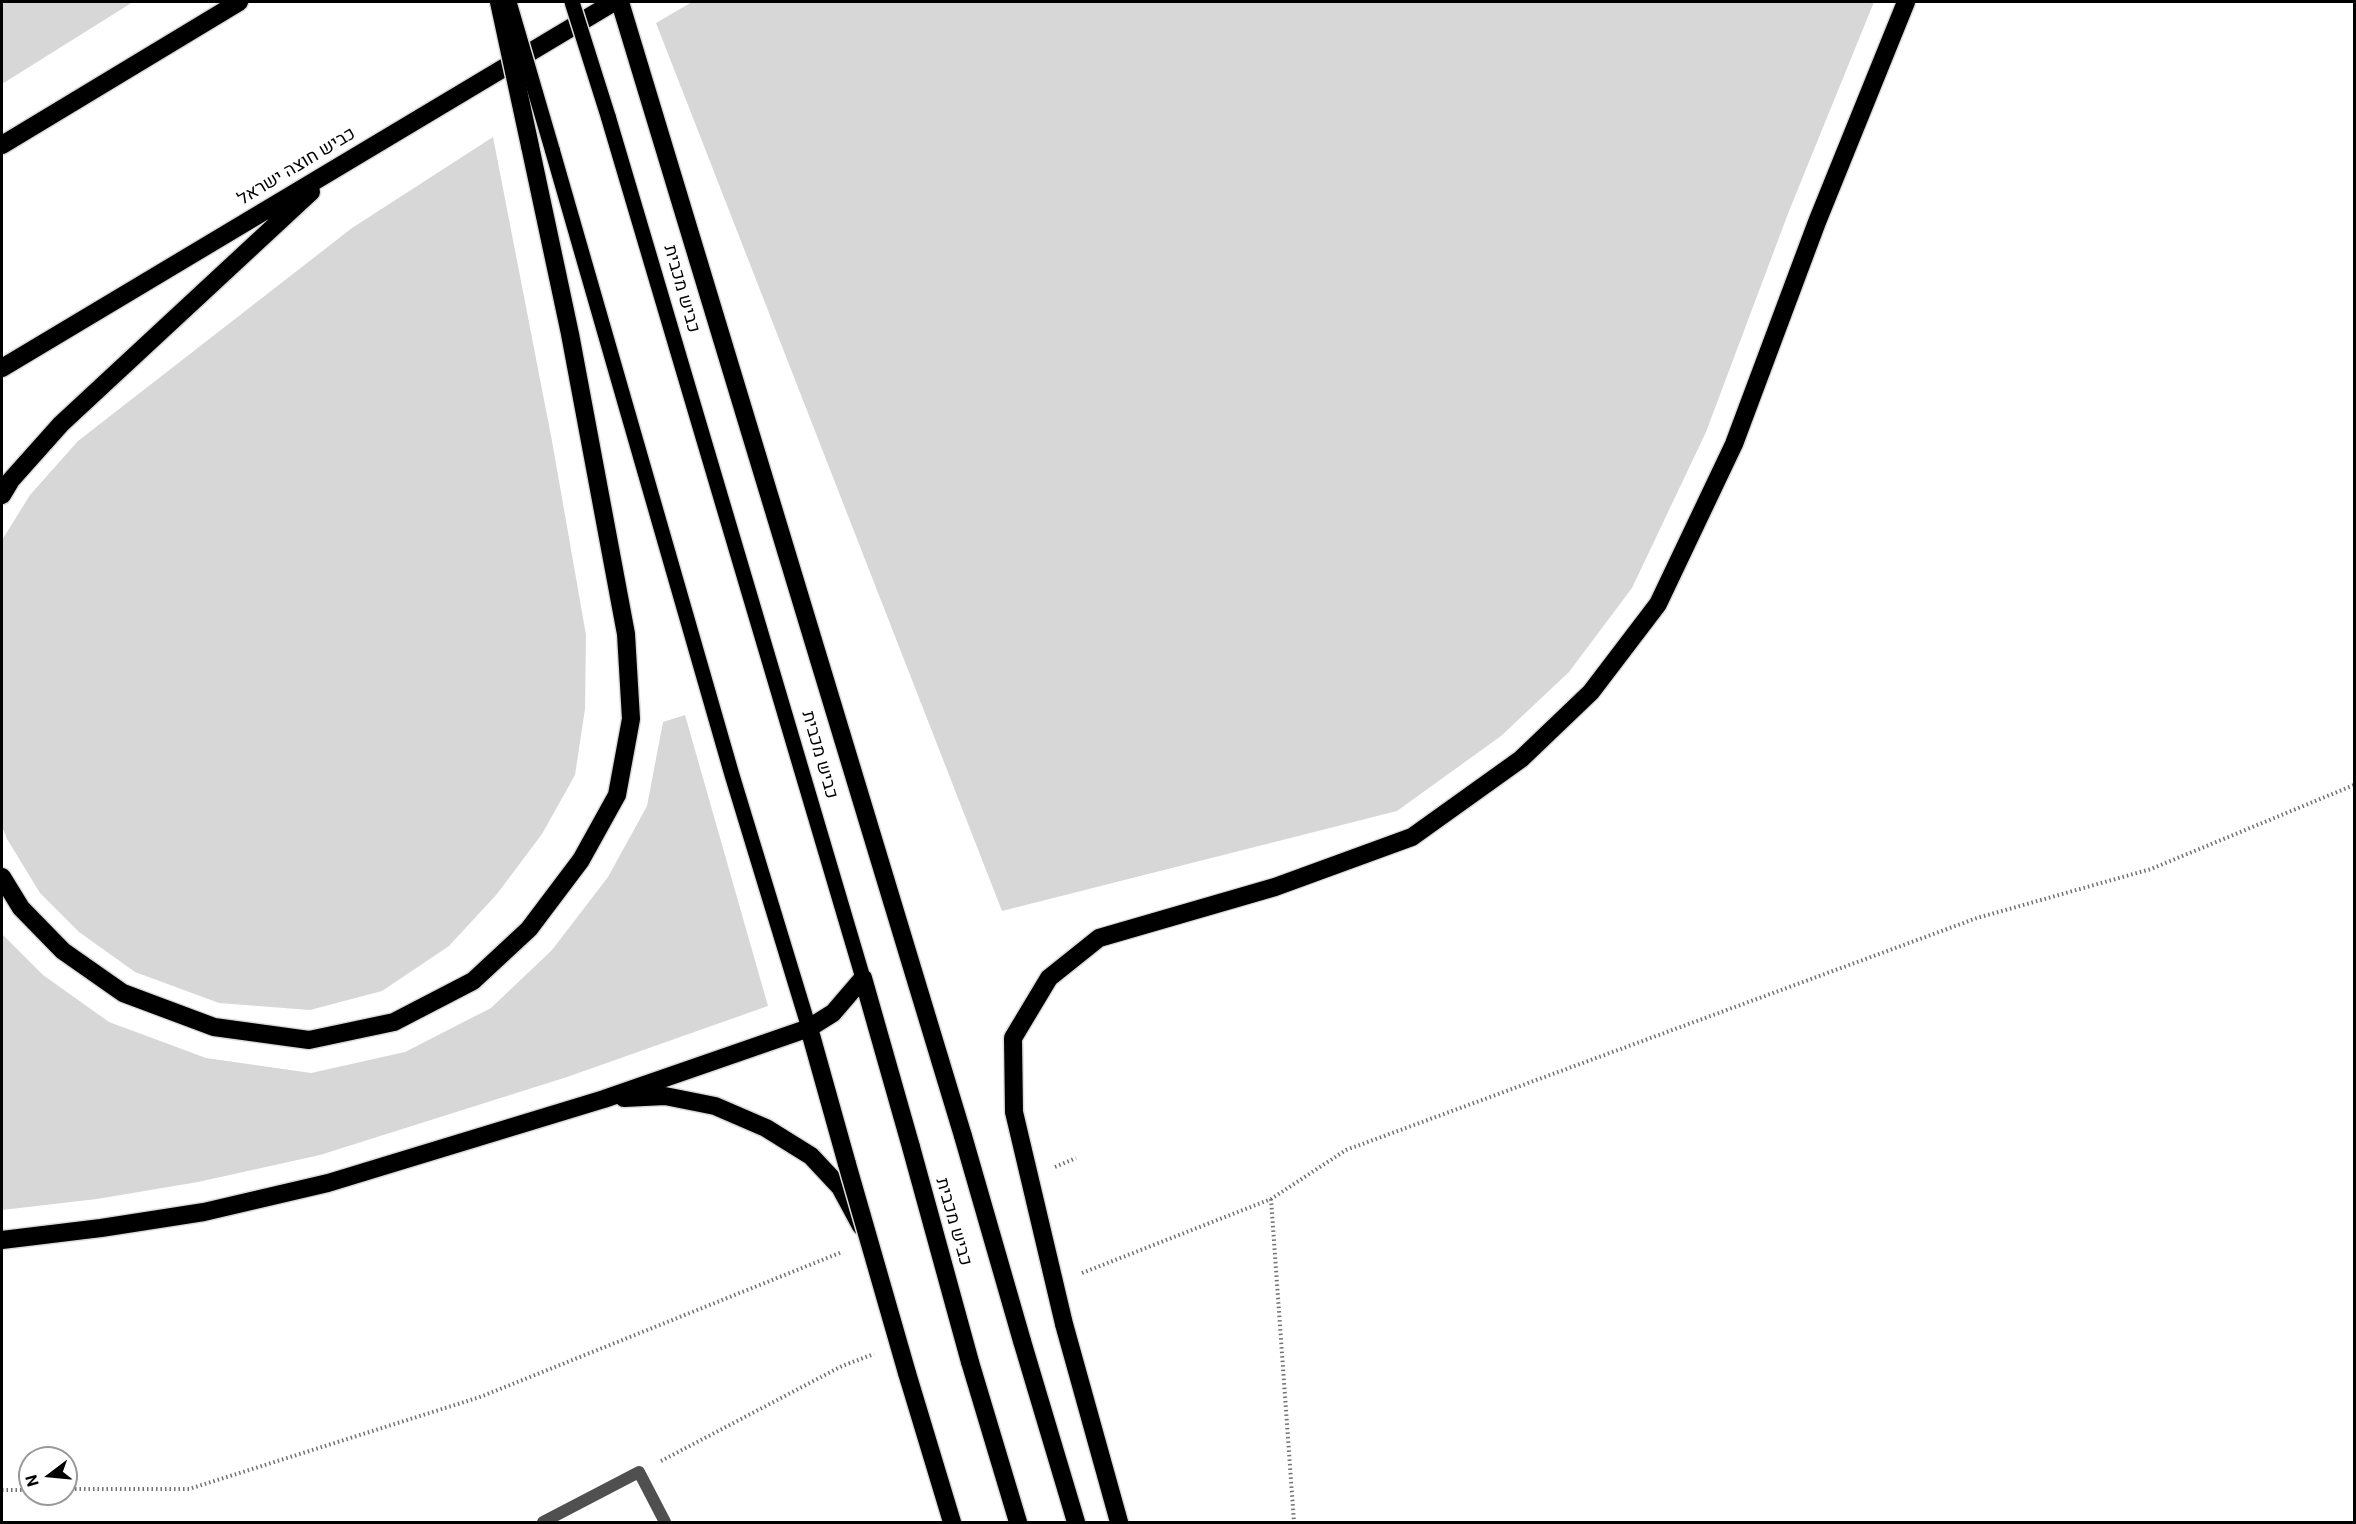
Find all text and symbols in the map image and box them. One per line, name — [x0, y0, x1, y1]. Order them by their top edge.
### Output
street label: כביש חוצה ישראל — [234, 123, 360, 211]
street label: כביש מכבית — [658, 242, 704, 336]
street label: כביש מכבית — [796, 708, 842, 802]
street label: כביש מכבית — [930, 1175, 976, 1269]
north arrow — [18, 1446, 78, 1506]
text: N — [21, 1473, 43, 1489]

